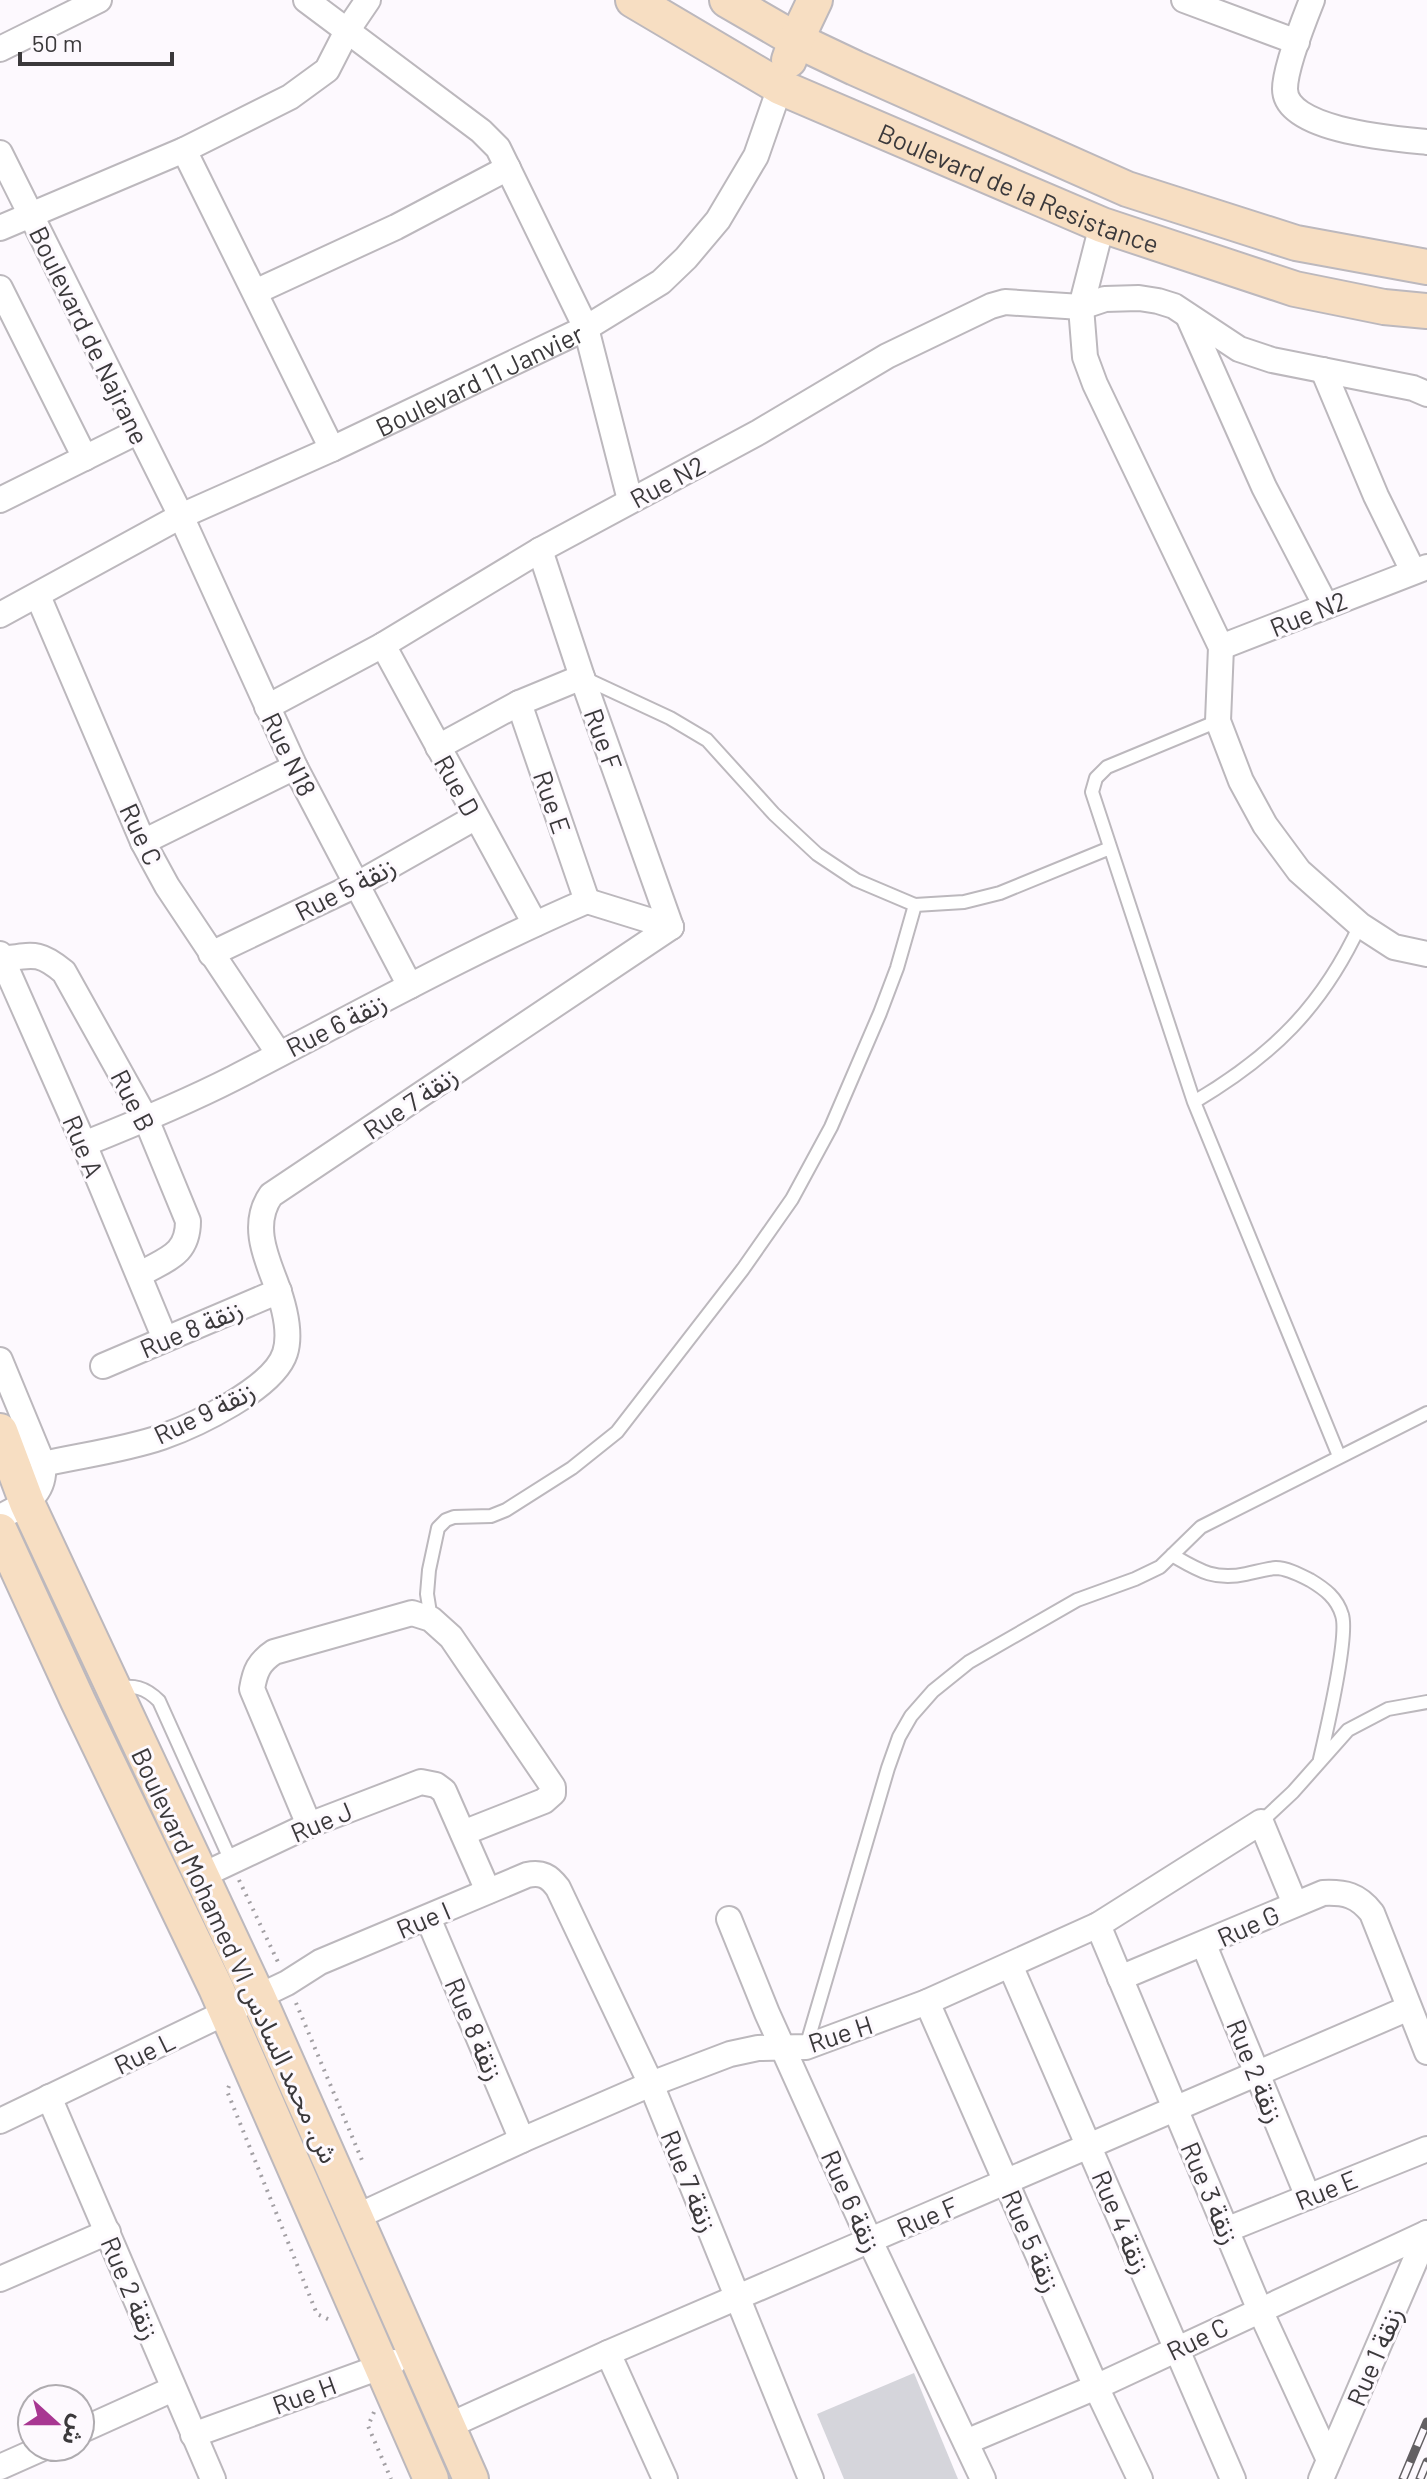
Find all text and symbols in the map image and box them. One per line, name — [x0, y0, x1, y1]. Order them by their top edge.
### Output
scale bar — [20, 16, 172, 66]
text: 50 m — [32, 28, 83, 57]
street label: Boulevard de la Resistance — [874, 116, 1163, 258]
street label: Boulevard de Najrane — [24, 221, 156, 449]
street label: Boulevard 11 Janvier — [370, 316, 588, 442]
street label: Rue N2 — [624, 448, 710, 514]
street label: Rue N2 — [1265, 584, 1351, 642]
street label: Rue F — [579, 704, 630, 774]
street label: Rue N18 — [257, 707, 323, 801]
street label: Rue D — [429, 749, 487, 821]
street label: Rue E — [528, 766, 578, 838]
street label: Rue C — [114, 798, 170, 870]
street label: Rue 5 زنقة — [290, 850, 401, 927]
street label: Rue 6 زنقة — [281, 986, 392, 1063]
street label: Rue 7 زنقة — [357, 1059, 464, 1146]
street label: Rue B — [105, 1064, 163, 1136]
street label: Rue A — [57, 1110, 111, 1182]
street label: Rue 8 زنقة — [135, 1292, 248, 1364]
street label: Rue 9 زنقة — [148, 1374, 260, 1451]
street label: Boulevard Mohamed VI ش. محمد السادس — [125, 1743, 346, 2168]
street label: Rue J — [286, 1794, 356, 1848]
street label: Rue I — [391, 1894, 455, 1944]
street label: Rue G — [1212, 1898, 1284, 1952]
street label: Rue 8 زنقة — [439, 1973, 511, 2086]
street label: Rue H — [804, 2008, 876, 2058]
street label: Rue 2 زنقة — [1220, 2015, 1291, 2128]
street label: Rue L — [109, 2024, 179, 2080]
street label: Rue 7 زنقة — [655, 2125, 725, 2237]
street label: Rue 3 زنقة — [1175, 2137, 1247, 2250]
street label: Rue 6 زنقة — [815, 2145, 888, 2257]
street label: Rue E — [1290, 2163, 1362, 2215]
street label: Rue 4 زنقة — [1085, 2165, 1158, 2279]
street label: Rue 5 زنقة — [996, 2185, 1068, 2297]
street label: Rue F — [892, 2189, 963, 2243]
street label: Rue 2 زنقة — [94, 2232, 167, 2345]
street label: Rue 1 زنقة — [1339, 2302, 1410, 2411]
street label: Rue C — [1161, 2310, 1233, 2366]
street label: Rue H — [268, 2368, 340, 2420]
north arrow — [16, 2383, 96, 2463]
text: ش — [57, 2411, 93, 2449]

